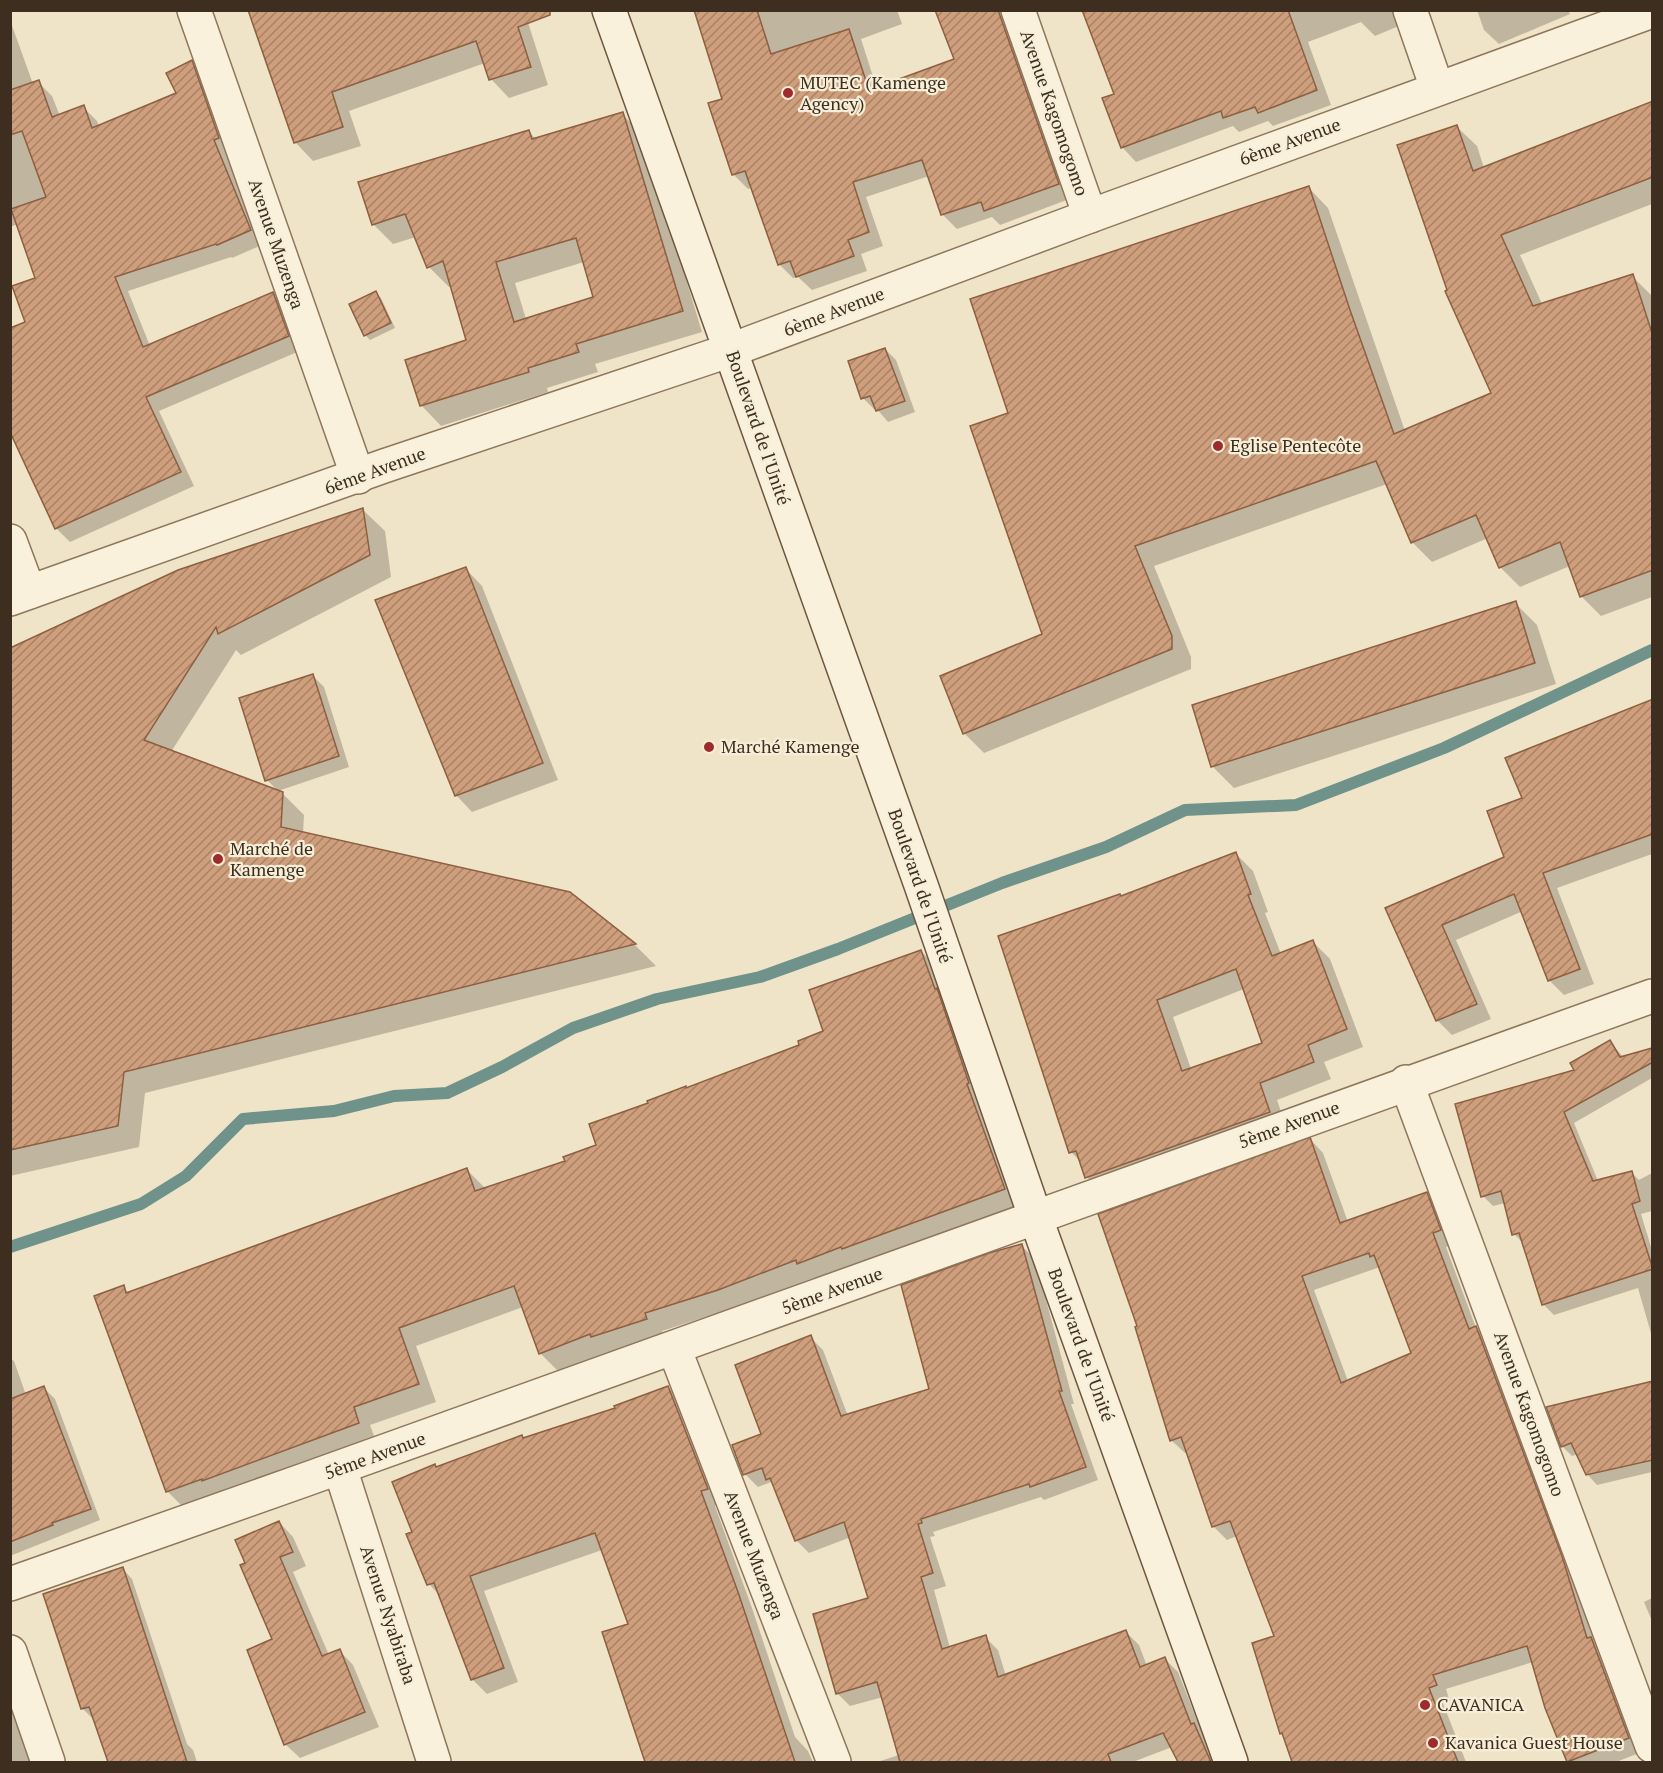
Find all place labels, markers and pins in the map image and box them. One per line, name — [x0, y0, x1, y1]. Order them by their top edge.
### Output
place label: MUTEC (Kamenge Agency) — [800, 70, 946, 115]
marker: MUTEC (Kamenge Agency) — [781, 86, 795, 100]
place label: Eglise Pentecôte — [1230, 433, 1361, 457]
marker: Eglise Pentecôte — [1211, 439, 1225, 453]
place label: Marché Kamenge — [721, 734, 860, 758]
marker: Marché Kamenge — [702, 740, 716, 754]
place label: Marché de Kamenge — [230, 836, 313, 881]
marker: Marché de Kamenge — [211, 852, 225, 866]
place label: CAVANICA — [1437, 1692, 1525, 1716]
marker: CAVANICA — [1418, 1698, 1432, 1712]
place label: Kavanica Guest House — [1445, 1730, 1623, 1754]
marker: Kavanica Guest House — [1426, 1736, 1440, 1750]

